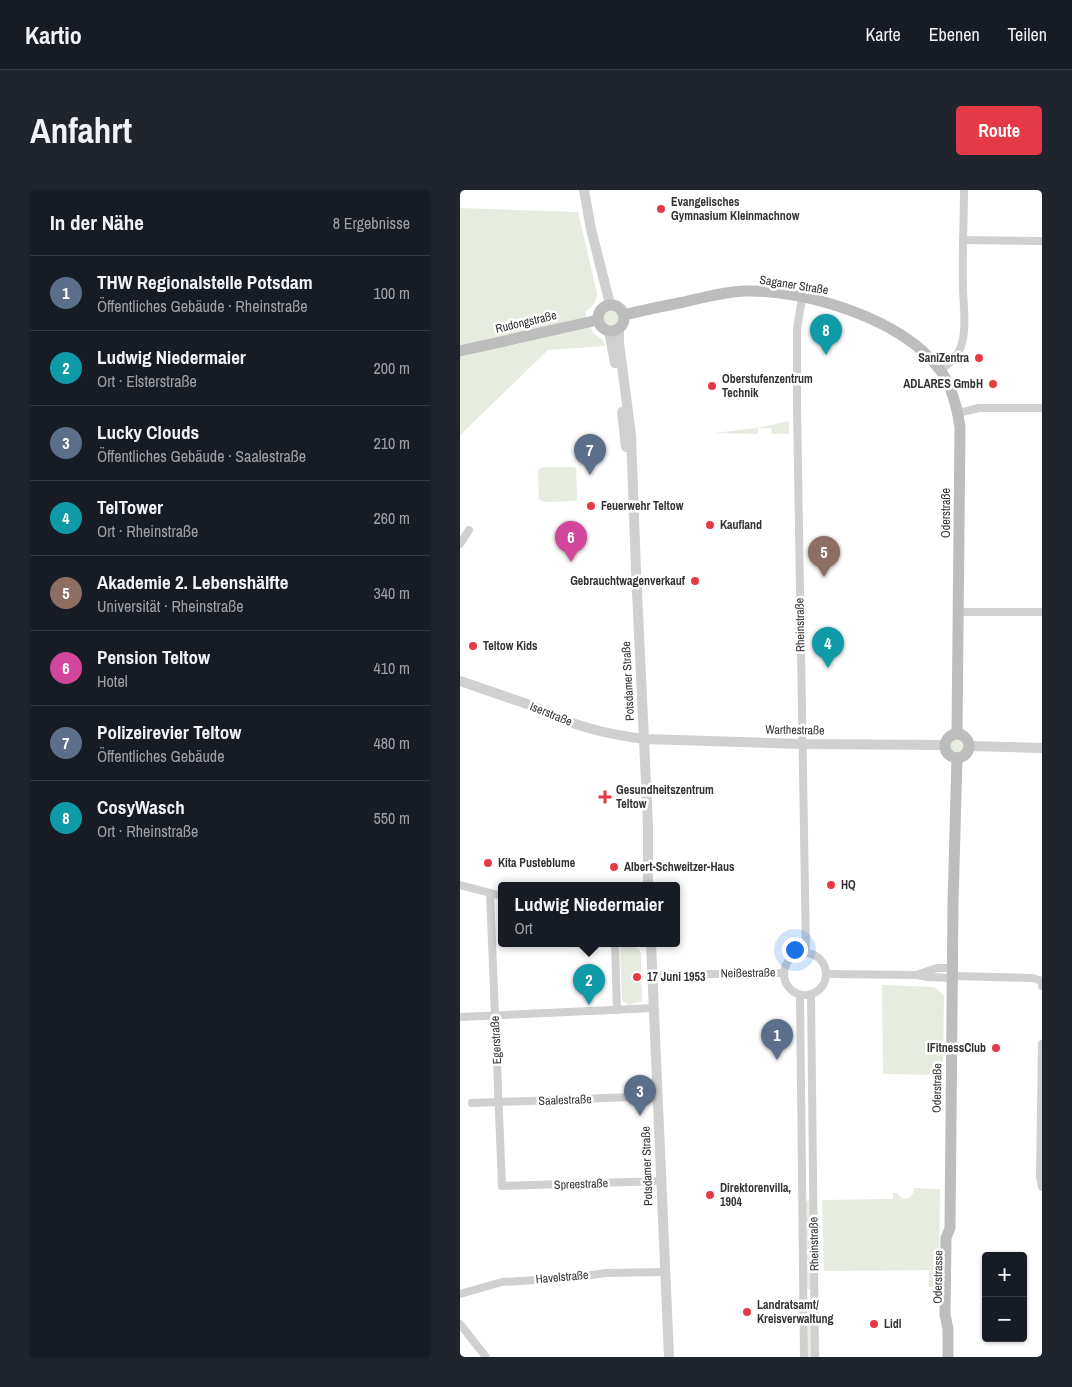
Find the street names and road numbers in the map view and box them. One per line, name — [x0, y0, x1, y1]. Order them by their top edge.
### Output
street label: Saganer Straße — [758, 272, 830, 298]
street label: Rudongstraße — [494, 307, 558, 337]
street label: Oderstraße — [938, 488, 954, 538]
street label: Rheinstraße — [792, 598, 808, 652]
street label: Potsdamer Straße — [618, 641, 638, 721]
street label: Iserstraße — [527, 698, 575, 730]
street label: Warthestraße — [765, 721, 825, 739]
street label: Neißestraße — [721, 965, 775, 981]
street label: Egerstraße — [487, 1015, 505, 1065]
street label: Oderstraße — [929, 1063, 945, 1113]
street label: Saalestraße — [538, 1091, 592, 1109]
street label: Potsdamer Straße — [638, 1126, 656, 1206]
street label: Spreestraße — [554, 1175, 608, 1193]
street label: Rheinstraße — [806, 1217, 822, 1271]
street label: Oderstrasse — [930, 1250, 946, 1304]
street label: Havelstraße — [535, 1267, 589, 1287]

